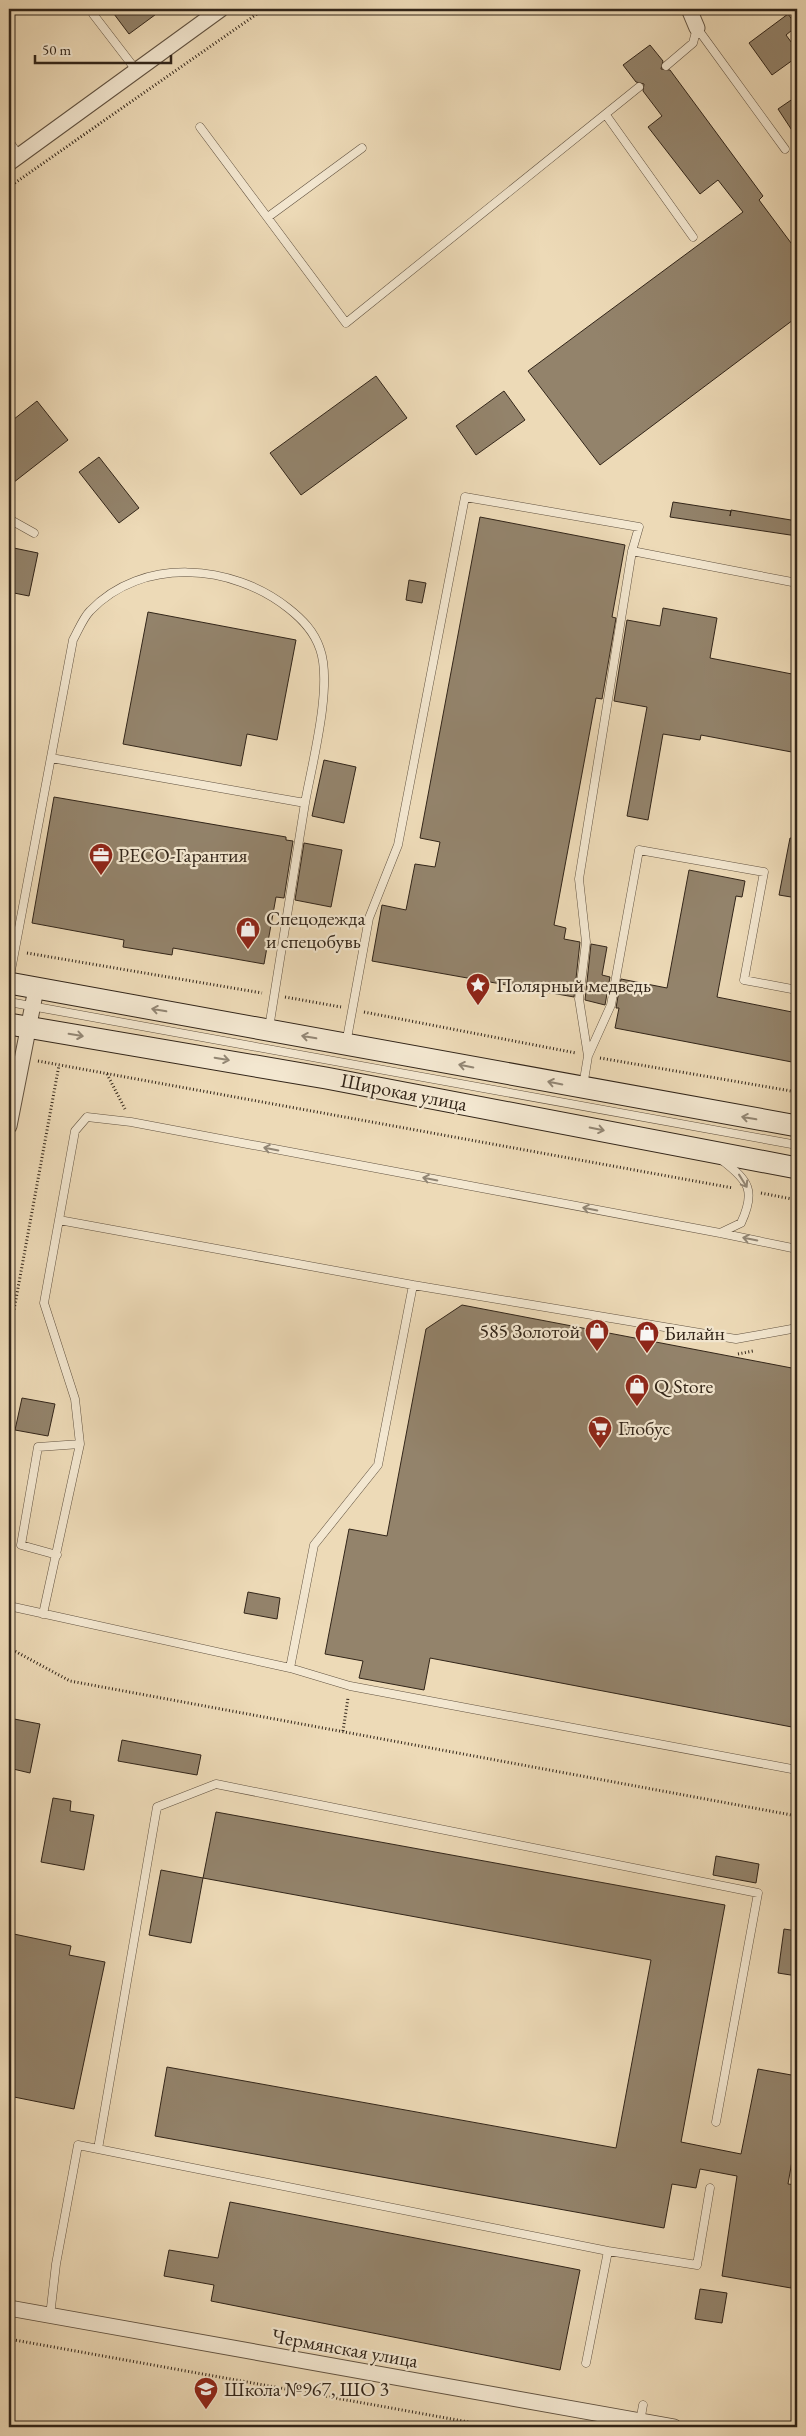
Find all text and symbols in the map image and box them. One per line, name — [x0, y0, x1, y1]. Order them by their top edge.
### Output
scale bar — [35, 32, 171, 64]
text: 50 m — [42, 40, 71, 59]
office icon: РЕСО-Гарантия — [88, 842, 114, 876]
place label: РЕСО-Гарантия — [118, 842, 248, 868]
place label: Спецодежда и спецобувь — [266, 905, 365, 954]
shop icon: Спецодежда и спецобувь — [235, 916, 261, 950]
place icon: Полярный медведь — [465, 972, 491, 1006]
place label: Полярный медведь — [496, 972, 651, 998]
one-way arrow — [151, 1005, 167, 1015]
one-way arrow — [67, 1031, 83, 1041]
one-way arrow — [302, 1032, 318, 1042]
one-way arrow — [214, 1055, 230, 1065]
one-way arrow — [459, 1061, 475, 1070]
street label: Широкая улица — [338, 1067, 470, 1117]
one-way arrow — [547, 1077, 563, 1087]
one-way arrow — [742, 1112, 758, 1122]
one-way arrow — [589, 1125, 605, 1135]
one-way arrow — [263, 1144, 279, 1153]
one-way arrow — [423, 1173, 439, 1183]
one-way arrow — [738, 1174, 749, 1188]
one-way arrow — [582, 1203, 598, 1213]
one-way arrow — [742, 1233, 758, 1243]
place label: 585 Золотой — [479, 1318, 580, 1344]
shop icon: 585 Золотой — [584, 1318, 610, 1352]
shop icon: Билайн — [634, 1320, 660, 1354]
place label: Билайн — [664, 1320, 725, 1346]
shop icon: Q Store — [624, 1373, 650, 1407]
place label: Q Store — [654, 1373, 713, 1399]
supermarket icon: Глобус — [587, 1415, 613, 1449]
place label: Глобус — [618, 1415, 670, 1441]
street label: Чермянская улица — [270, 2322, 420, 2374]
school or university icon: Школа №967, ШО 3 — [193, 2376, 219, 2410]
place label: Школа №967, ШО 3 — [224, 2376, 389, 2402]

